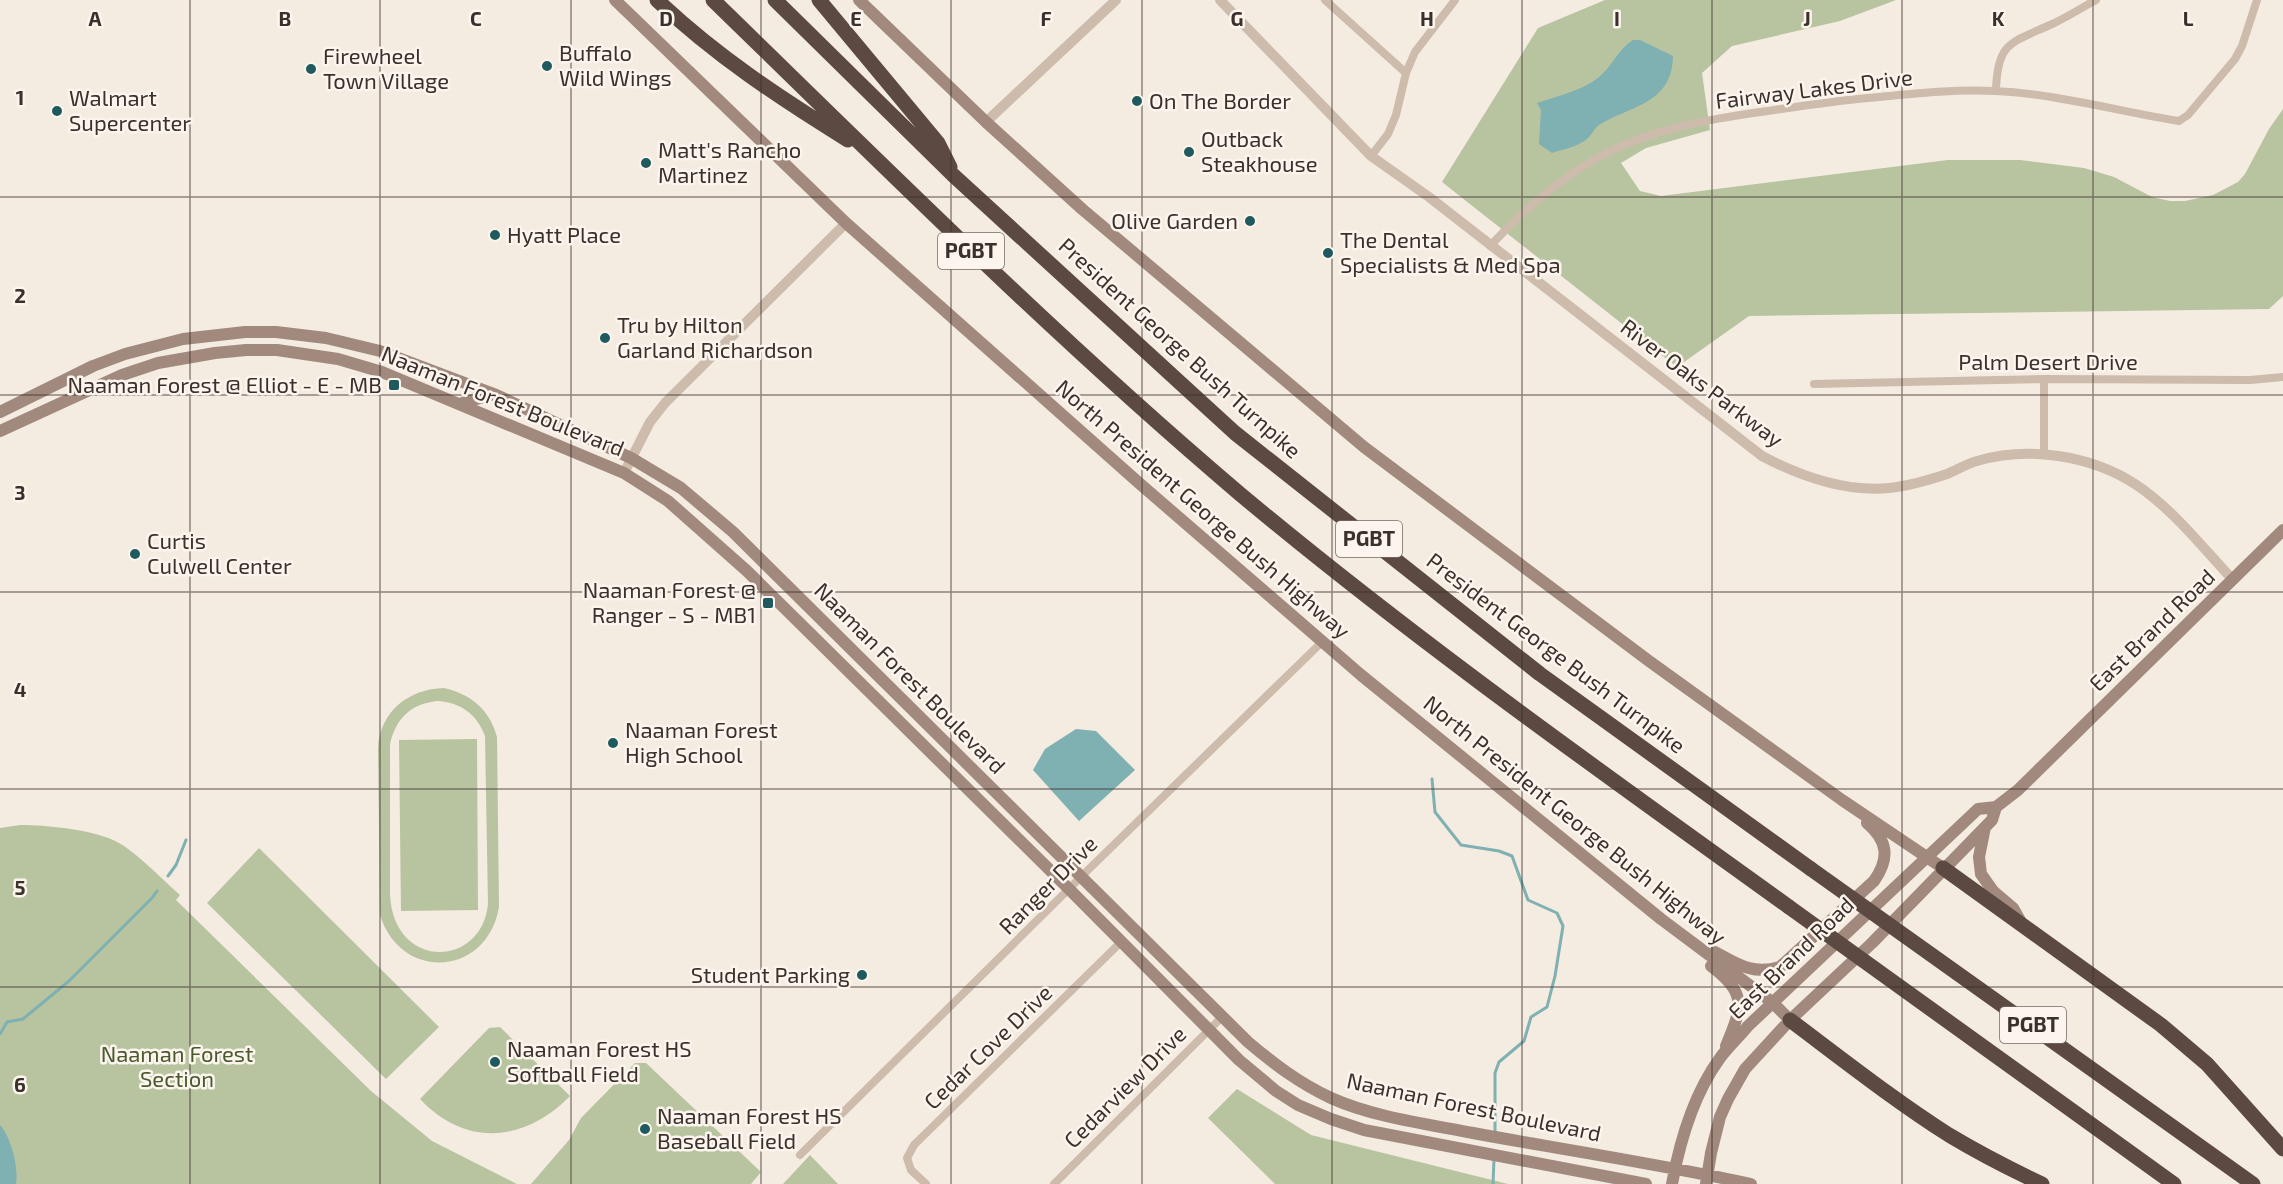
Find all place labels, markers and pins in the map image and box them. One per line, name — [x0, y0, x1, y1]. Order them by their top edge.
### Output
place label: Buffalo Wild Wings — [559, 39, 672, 90]
place label: Firewheel Town Village — [323, 42, 449, 93]
marker: Buffalo Wild Wings — [540, 59, 554, 73]
marker: Firewheel Town Village — [304, 62, 318, 76]
place label: Walmart Supercenter — [69, 84, 191, 135]
place label: On The Border — [1149, 87, 1291, 113]
marker: On The Border — [1130, 94, 1144, 108]
marker: Walmart Supercenter — [50, 104, 64, 118]
place label: Outback Steakhouse — [1201, 125, 1318, 176]
place label: Matt's Rancho Martinez — [658, 136, 801, 187]
marker: Outback Steakhouse — [1182, 145, 1196, 159]
marker: Matt's Rancho Martinez — [639, 156, 653, 170]
place label: Olive Garden — [1111, 207, 1238, 233]
marker: Olive Garden — [1243, 214, 1257, 228]
place label: Hyatt Place — [507, 221, 621, 247]
place label: The Dental Specialists & Med Spa — [1340, 226, 1561, 277]
marker: Hyatt Place — [488, 228, 502, 242]
marker: The Dental Specialists & Med Spa — [1321, 246, 1335, 260]
place label: Tru by Hilton Garland Richardson — [617, 311, 813, 362]
marker: Tru by Hilton Garland Richardson — [598, 331, 612, 345]
place label: Naaman Forest @ Elliot - E - MB — [67, 371, 382, 397]
marker: Naaman Forest @ Elliot - E - MB — [387, 378, 401, 392]
place label: Curtis Culwell Center — [147, 527, 292, 578]
marker: Curtis Culwell Center — [128, 547, 142, 561]
place label: Naaman Forest @ Ranger - S - MB1 — [583, 576, 756, 627]
marker: Naaman Forest @ Ranger - S - MB1 — [761, 596, 775, 610]
place label: Naaman Forest High School — [625, 716, 778, 767]
marker: Naaman Forest High School — [606, 736, 620, 750]
place label: Student Parking — [691, 961, 850, 987]
marker: Student Parking — [855, 968, 869, 982]
place label: Naaman Forest HS Softball Field — [507, 1035, 692, 1086]
marker: Naaman Forest HS Softball Field — [488, 1055, 502, 1069]
place label: Naaman Forest HS Baseball Field — [657, 1102, 842, 1153]
marker: Naaman Forest HS Baseball Field — [638, 1122, 652, 1136]

